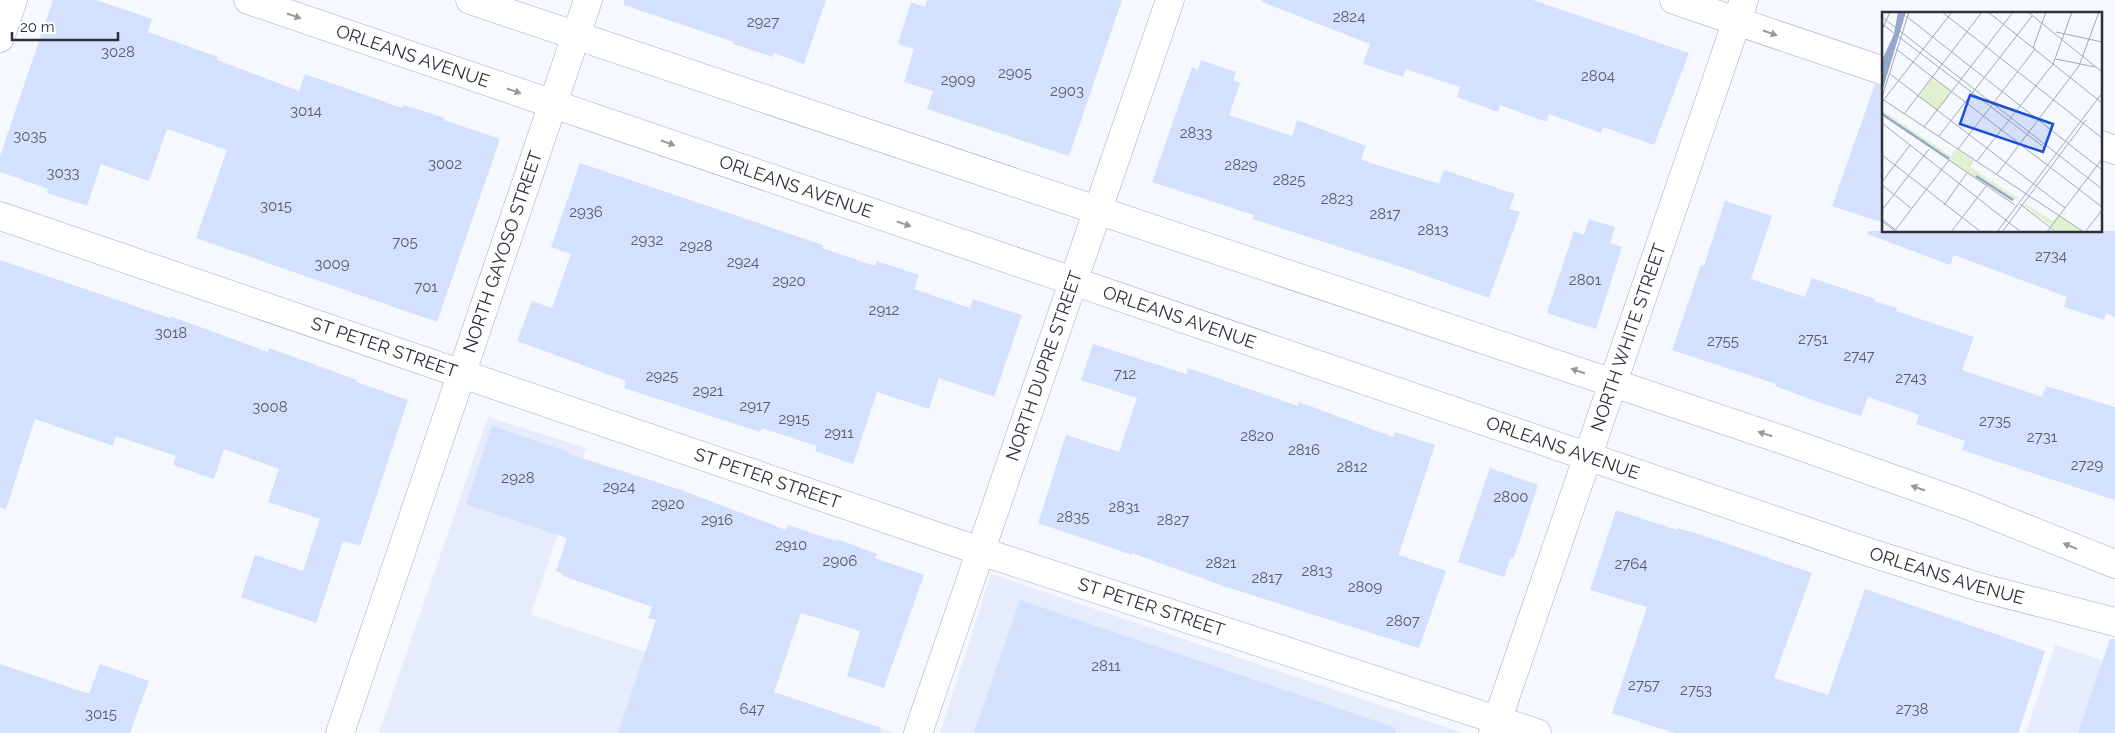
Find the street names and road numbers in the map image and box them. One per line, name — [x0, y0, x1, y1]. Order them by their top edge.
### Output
street label: ORLEANS AVENUE — [333, 20, 492, 91]
street label: NORTH GAYOSO STREET — [458, 148, 546, 355]
street label: ORLEANS AVENUE — [717, 150, 876, 222]
street label: NORTH WHITE STREET — [1586, 241, 1670, 434]
street label: NORTH DUPRE STREET — [1001, 268, 1086, 464]
street label: ORLEANS AVENUE — [1100, 281, 1259, 353]
street label: ST PETER STREET — [309, 312, 460, 382]
street label: ORLEANS AVENUE — [1484, 412, 1642, 483]
street label: ST PETER STREET — [692, 443, 843, 513]
street label: ORLEANS AVENUE — [1867, 542, 2027, 608]
street label: ST PETER STREET — [1076, 573, 1228, 640]

